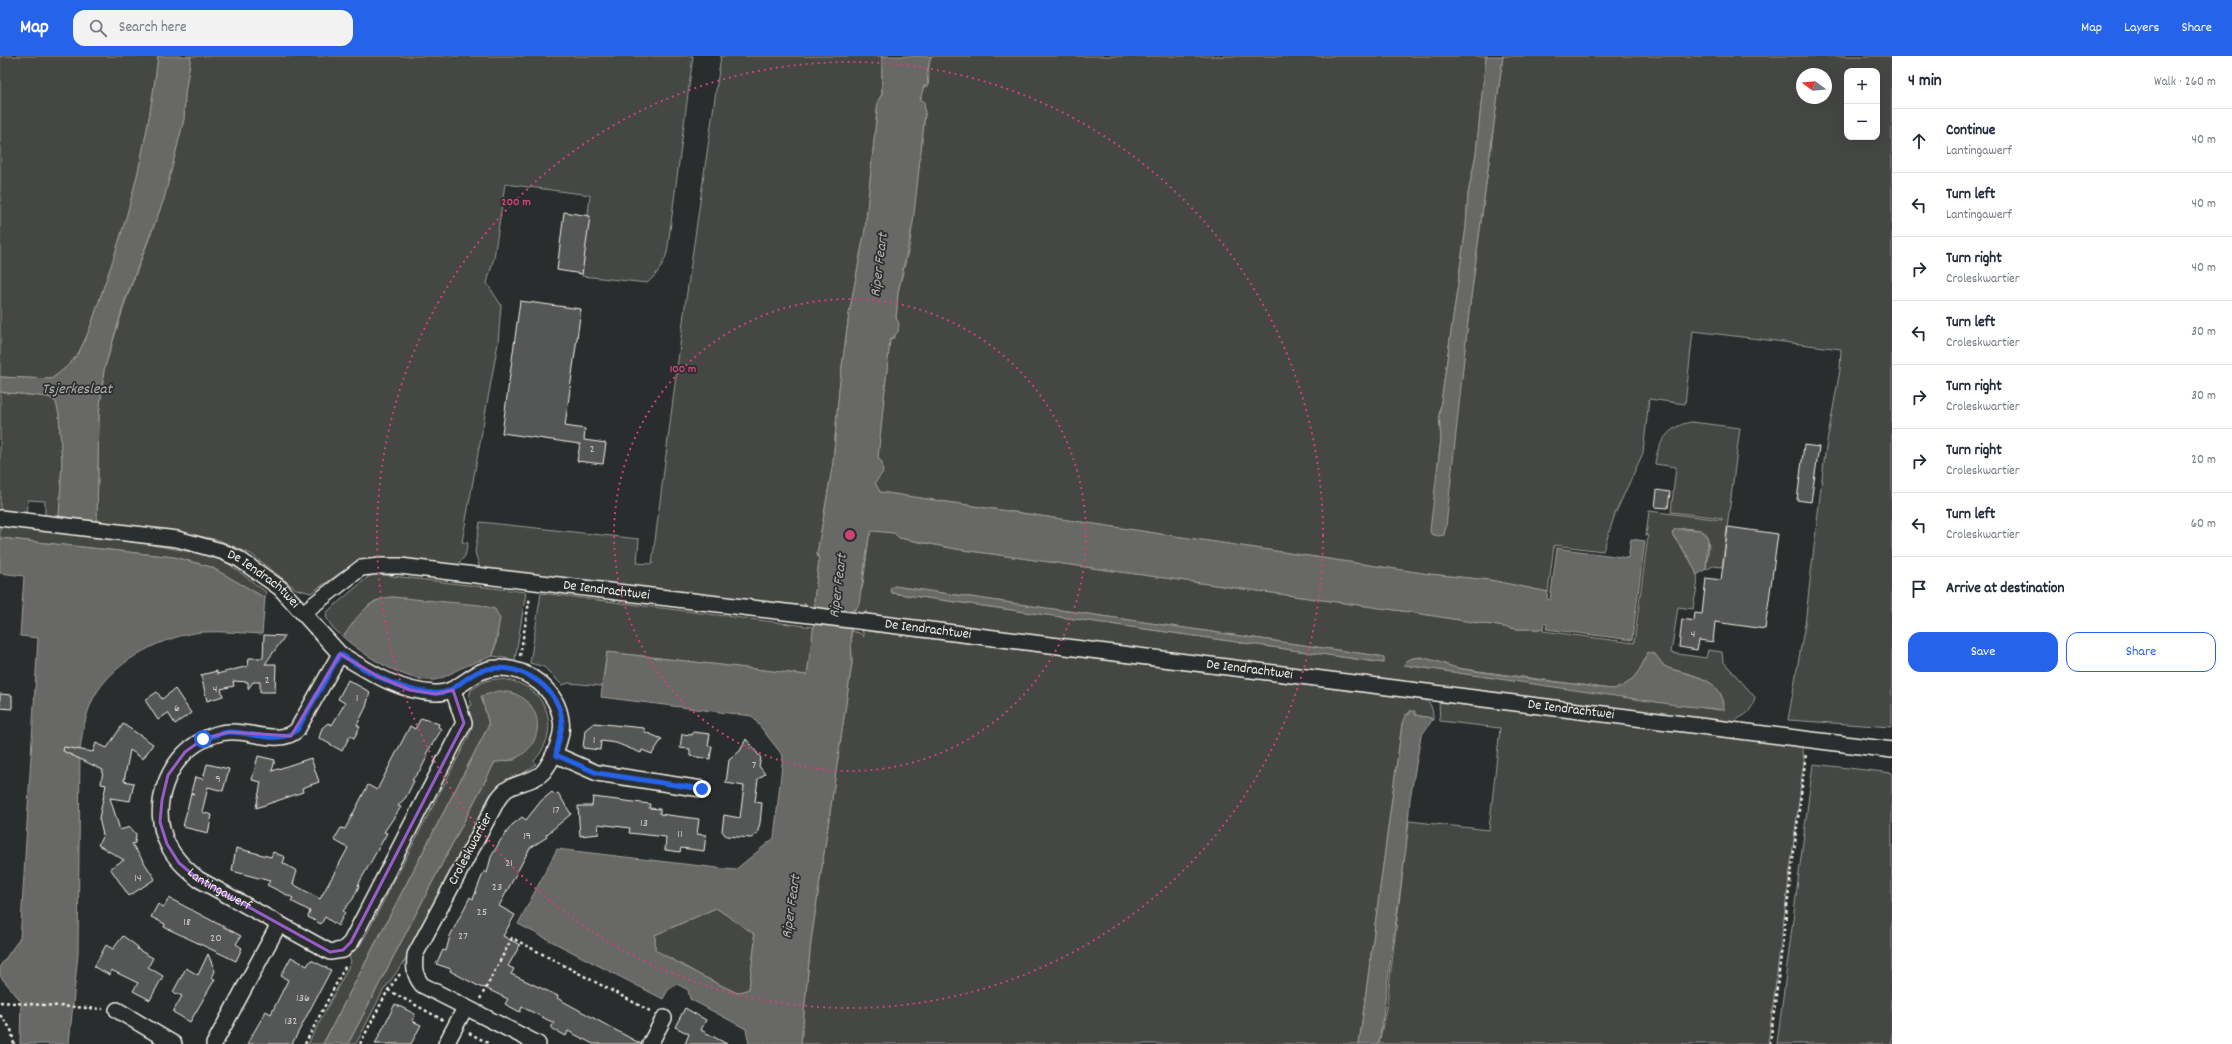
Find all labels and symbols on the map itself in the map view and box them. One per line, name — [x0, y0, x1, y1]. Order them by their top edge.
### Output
north arrow — [1796, 68, 1832, 104]
text: 200 m — [501, 194, 531, 211]
water label: Riper Feart — [865, 230, 895, 298]
text: 100 m — [670, 361, 696, 378]
water label: Tsjerkesleat — [42, 379, 114, 401]
house number: 2 — [589, 441, 595, 458]
centre of rings — [843, 528, 857, 542]
street label: De Iendrachtwei — [224, 545, 304, 613]
water label: Riper Feart — [824, 551, 854, 619]
street label: De Iendrachtwei — [562, 576, 651, 606]
street label: De Iendrachtwei — [884, 614, 973, 645]
house number: 4 — [1691, 626, 1696, 643]
street label: De Iendrachtwei — [1205, 655, 1294, 685]
house number: 2 — [264, 672, 270, 689]
house number: 4 — [213, 681, 218, 698]
house number: 1 — [356, 690, 358, 707]
street label: De Iendrachtwei — [1527, 695, 1616, 725]
house number: 6 — [174, 700, 180, 717]
route start — [194, 730, 212, 748]
house number: 1 — [593, 732, 595, 749]
house number: 7 — [752, 757, 757, 774]
house number: 9 — [215, 771, 221, 788]
route end — [693, 780, 711, 798]
house number: 17 — [552, 802, 560, 819]
street label: Croleskwartier — [444, 809, 499, 889]
house number: 13 — [640, 815, 648, 832]
house number: 11 — [677, 826, 683, 843]
house number: 19 — [523, 828, 531, 845]
house number: 21 — [505, 855, 513, 872]
street label: Lantingawerf — [182, 864, 255, 917]
house number: 14 — [134, 870, 142, 887]
water label: Riper Feart — [777, 872, 808, 940]
house number: 23 — [492, 879, 502, 896]
house number: 25 — [477, 904, 487, 921]
house number: 18 — [183, 914, 191, 931]
house number: 27 — [458, 928, 468, 945]
house number: 20 — [210, 930, 222, 947]
house number: 136 — [296, 990, 310, 1007]
house number: 132 — [284, 1013, 298, 1030]

